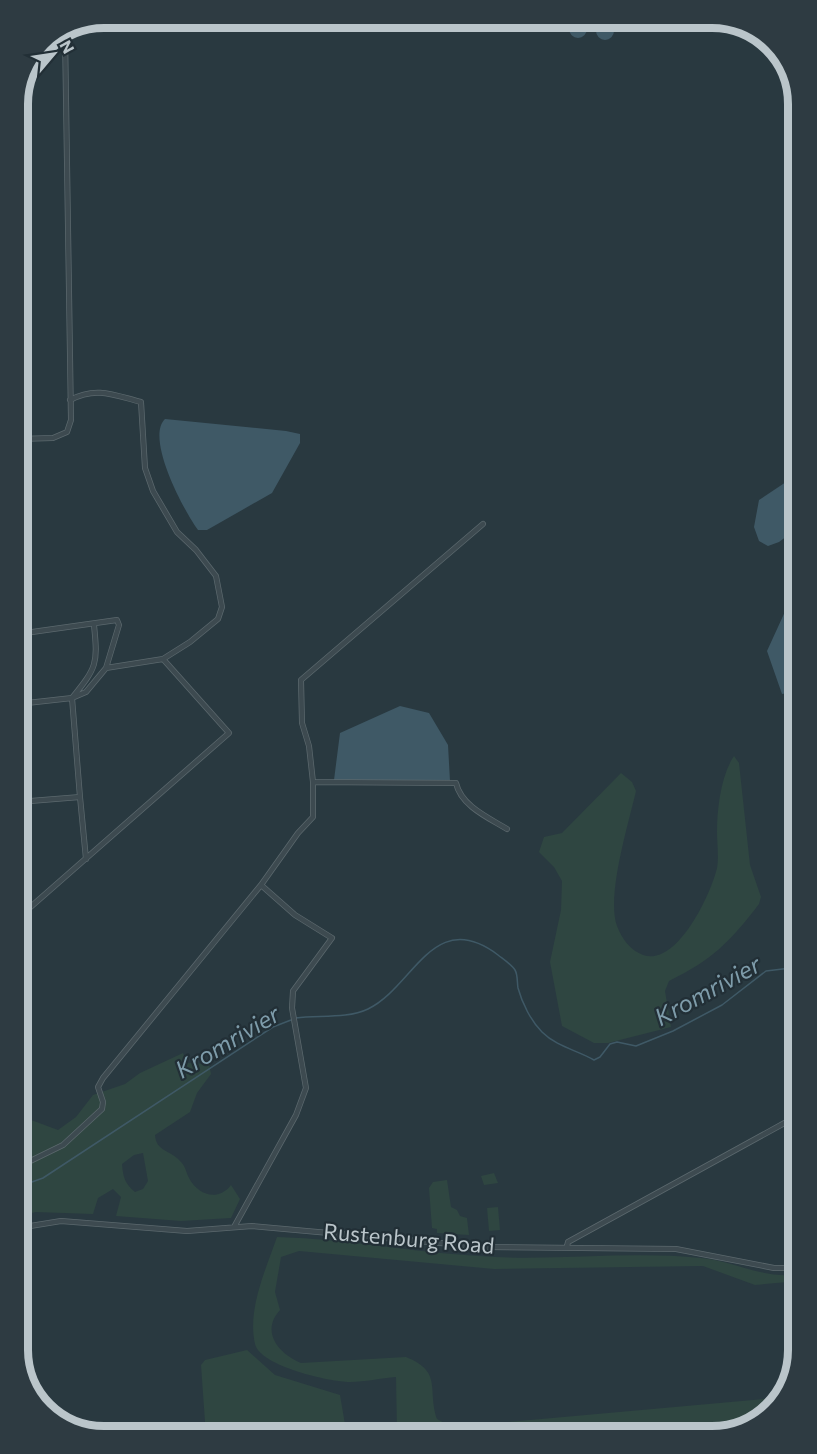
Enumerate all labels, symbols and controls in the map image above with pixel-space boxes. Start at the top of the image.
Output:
north arrow [24,24,84,84]
text: N [56,37,79,56]
water label: Kromrivier [649,948,766,1031]
water label: Kromrivier [169,998,286,1084]
street label: Rustenburg Road [322,1217,496,1259]

